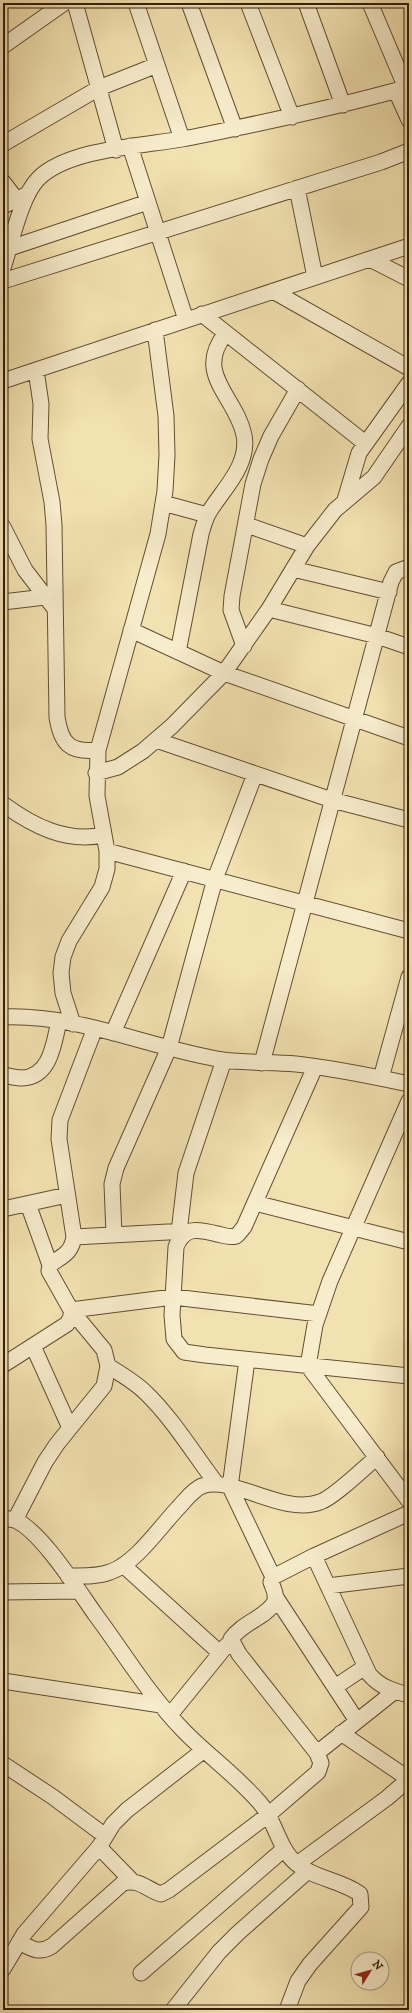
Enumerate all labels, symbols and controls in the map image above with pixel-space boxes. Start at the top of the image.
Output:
north arrow [350,1951,390,1991]
text: N [369,1958,385,1973]

